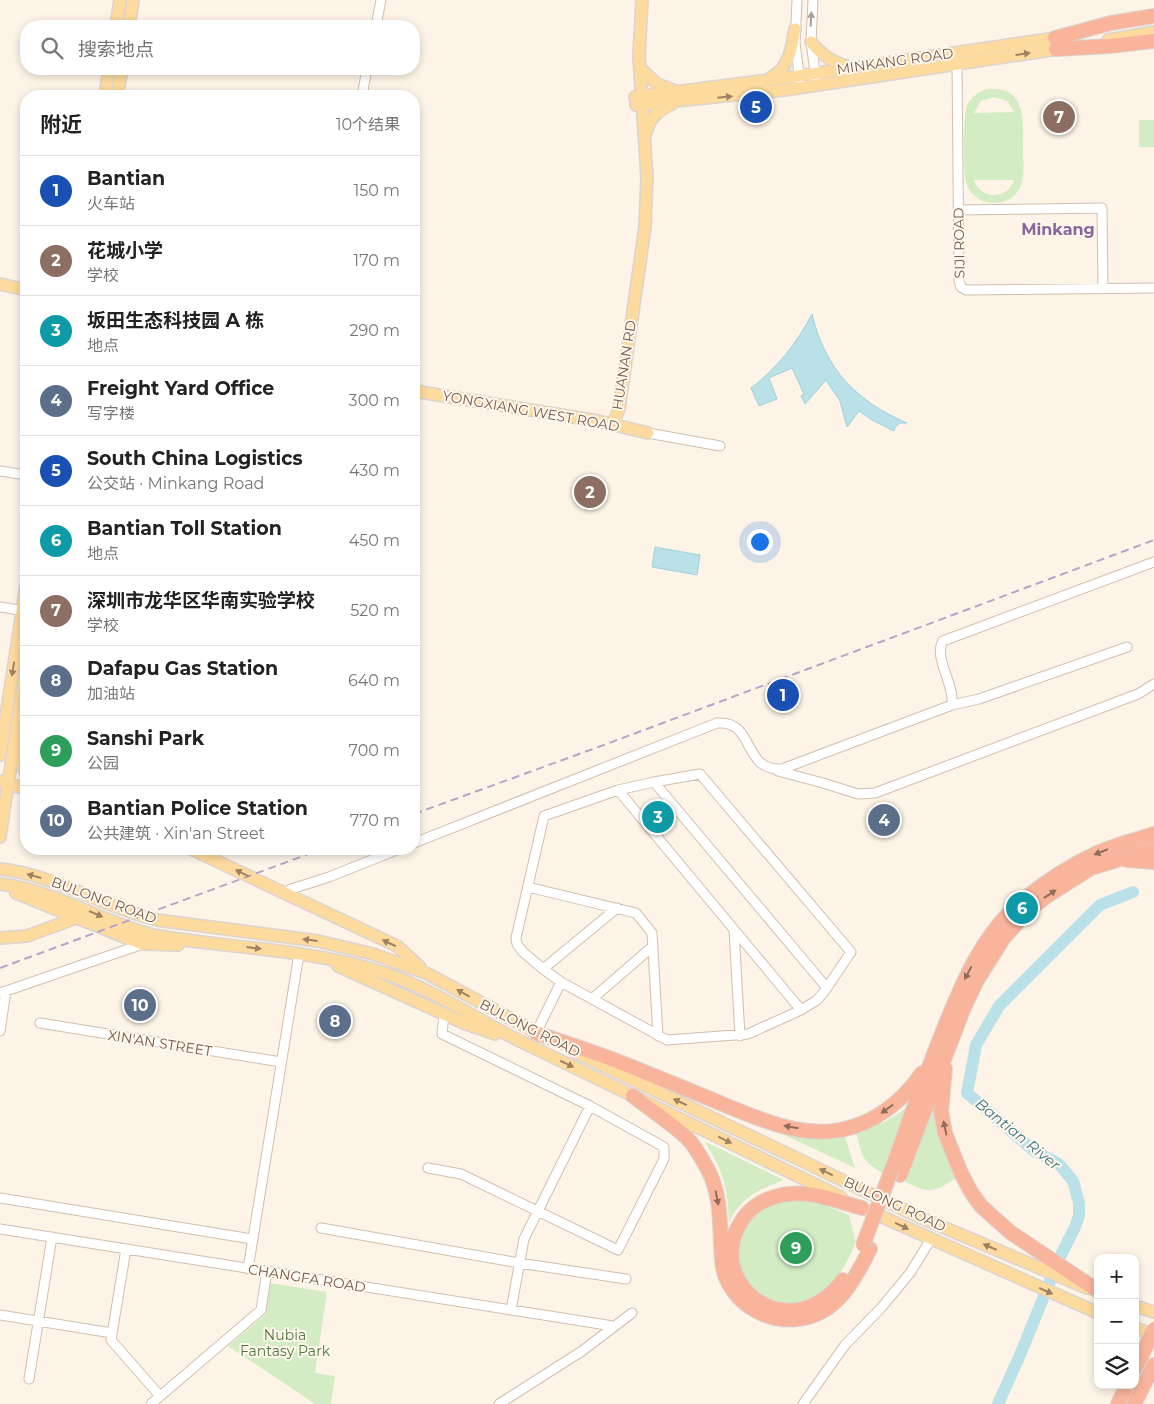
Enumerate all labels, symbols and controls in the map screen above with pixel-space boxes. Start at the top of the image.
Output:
one-way arrow [808,11,816,27]
search box [20,20,420,75]
icon: search [38,34,66,62]
text: 搜索地点 [78,38,154,61]
street label: MINKANG ROAD [835,44,955,78]
one-way arrow [1015,50,1031,58]
pin: 5 [740,88,772,126]
one-way arrow [717,93,733,101]
pin: 7 [1043,98,1075,136]
text: 附近 [40,112,82,137]
text: 10个结果 [336,115,400,134]
text: Bantian [87,167,165,190]
text: 1 [53,181,59,200]
text: 150 m [353,181,400,200]
text: 火车站 [87,194,135,213]
street label: SIJI ROAD [949,207,969,279]
district label: Minkang [1021,220,1095,239]
text: 花城小学 [87,239,163,262]
text: 2 [51,251,61,270]
text: 170 m [353,251,400,270]
text: 学校 [87,266,119,285]
text: 坂田生态科技园 A 栋 [87,309,264,332]
street label: HUANAN RD [608,319,640,411]
text: 3 [51,321,61,340]
text: 290 m [349,321,400,340]
text: 地点 [87,336,119,355]
text: Freight Yard Office [87,377,274,400]
street label: YONGXIANG WEST ROAD [441,387,621,435]
text: 4 [50,391,62,410]
text: 300 m [349,391,400,410]
text: 写字楼 [87,404,135,423]
text: South China Logistics [87,447,303,470]
text: 5 [51,461,61,480]
text: 430 m [349,461,400,480]
pin: 2 [574,473,606,511]
text: 公交站 · Minkang Road [87,474,264,493]
text: Bantian Toll Station [87,517,282,540]
your location [747,529,773,555]
text: 6 [51,531,61,550]
text: 450 m [349,531,400,550]
text: 地点 [87,544,119,563]
text: 深圳市龙华区华南实验学校 [87,589,315,612]
text: 7 [51,601,61,620]
text: 520 m [350,601,400,620]
text: 学校 [87,616,119,635]
text: Dafapu Gas Station [87,657,278,680]
one-way arrow [9,661,17,677]
text: 8 [51,671,61,690]
text: 640 m [348,671,400,690]
pin: 1 [767,676,799,714]
text: 加油站 [87,684,135,703]
text: Sanshi Park [87,727,204,750]
text: 9 [51,741,61,760]
text: 700 m [349,741,400,760]
text: 公园 [87,754,119,773]
text: Bantian Police Station [87,797,308,820]
pin: 3 [642,798,674,836]
pin: 4 [868,801,900,839]
text: 10 [47,811,65,830]
text: 770 m [350,811,400,830]
text: 公共建筑 · Xin'an Street [87,824,265,843]
one-way arrow [1093,848,1108,856]
one-way arrow [235,869,249,877]
one-way arrow [26,872,41,880]
street label: BULONG ROAD [49,873,159,927]
pin: 6 [1006,889,1038,927]
one-way arrow [1044,889,1057,898]
one-way arrow [89,911,103,919]
one-way arrow [302,936,318,944]
one-way arrow [382,938,396,946]
one-way arrow [247,944,263,952]
one-way arrow [964,966,972,980]
pin: 10 [124,986,156,1024]
one-way arrow [456,988,469,997]
street label: BULONG ROAD [477,995,583,1061]
pin: 8 [319,1002,351,1040]
street label: XIN'AN STREET [107,1026,213,1060]
one-way arrow [560,1060,574,1068]
water label: Bantian River [972,1094,1065,1175]
one-way arrow [673,1097,687,1105]
one-way arrow [880,1104,894,1114]
one-way arrow [940,1119,948,1135]
one-way arrow [783,1123,799,1131]
one-way arrow [717,1135,732,1144]
one-way arrow [819,1168,833,1176]
street label: BULONG ROAD [841,1172,949,1236]
one-way arrow [713,1191,721,1206]
one-way arrow [895,1222,909,1230]
pin: 9 [780,1229,812,1267]
one-way arrow [983,1242,997,1250]
map controls [1094,1254,1139,1389]
button: + [1094,1254,1139,1299]
street label: CHANGFA ROAD [247,1260,367,1296]
one-way arrow [1039,1287,1053,1295]
button: − [1094,1299,1139,1344]
park label: Nubia Fantasy Park [240,1326,331,1360]
button: layers [1094,1344,1139,1389]

